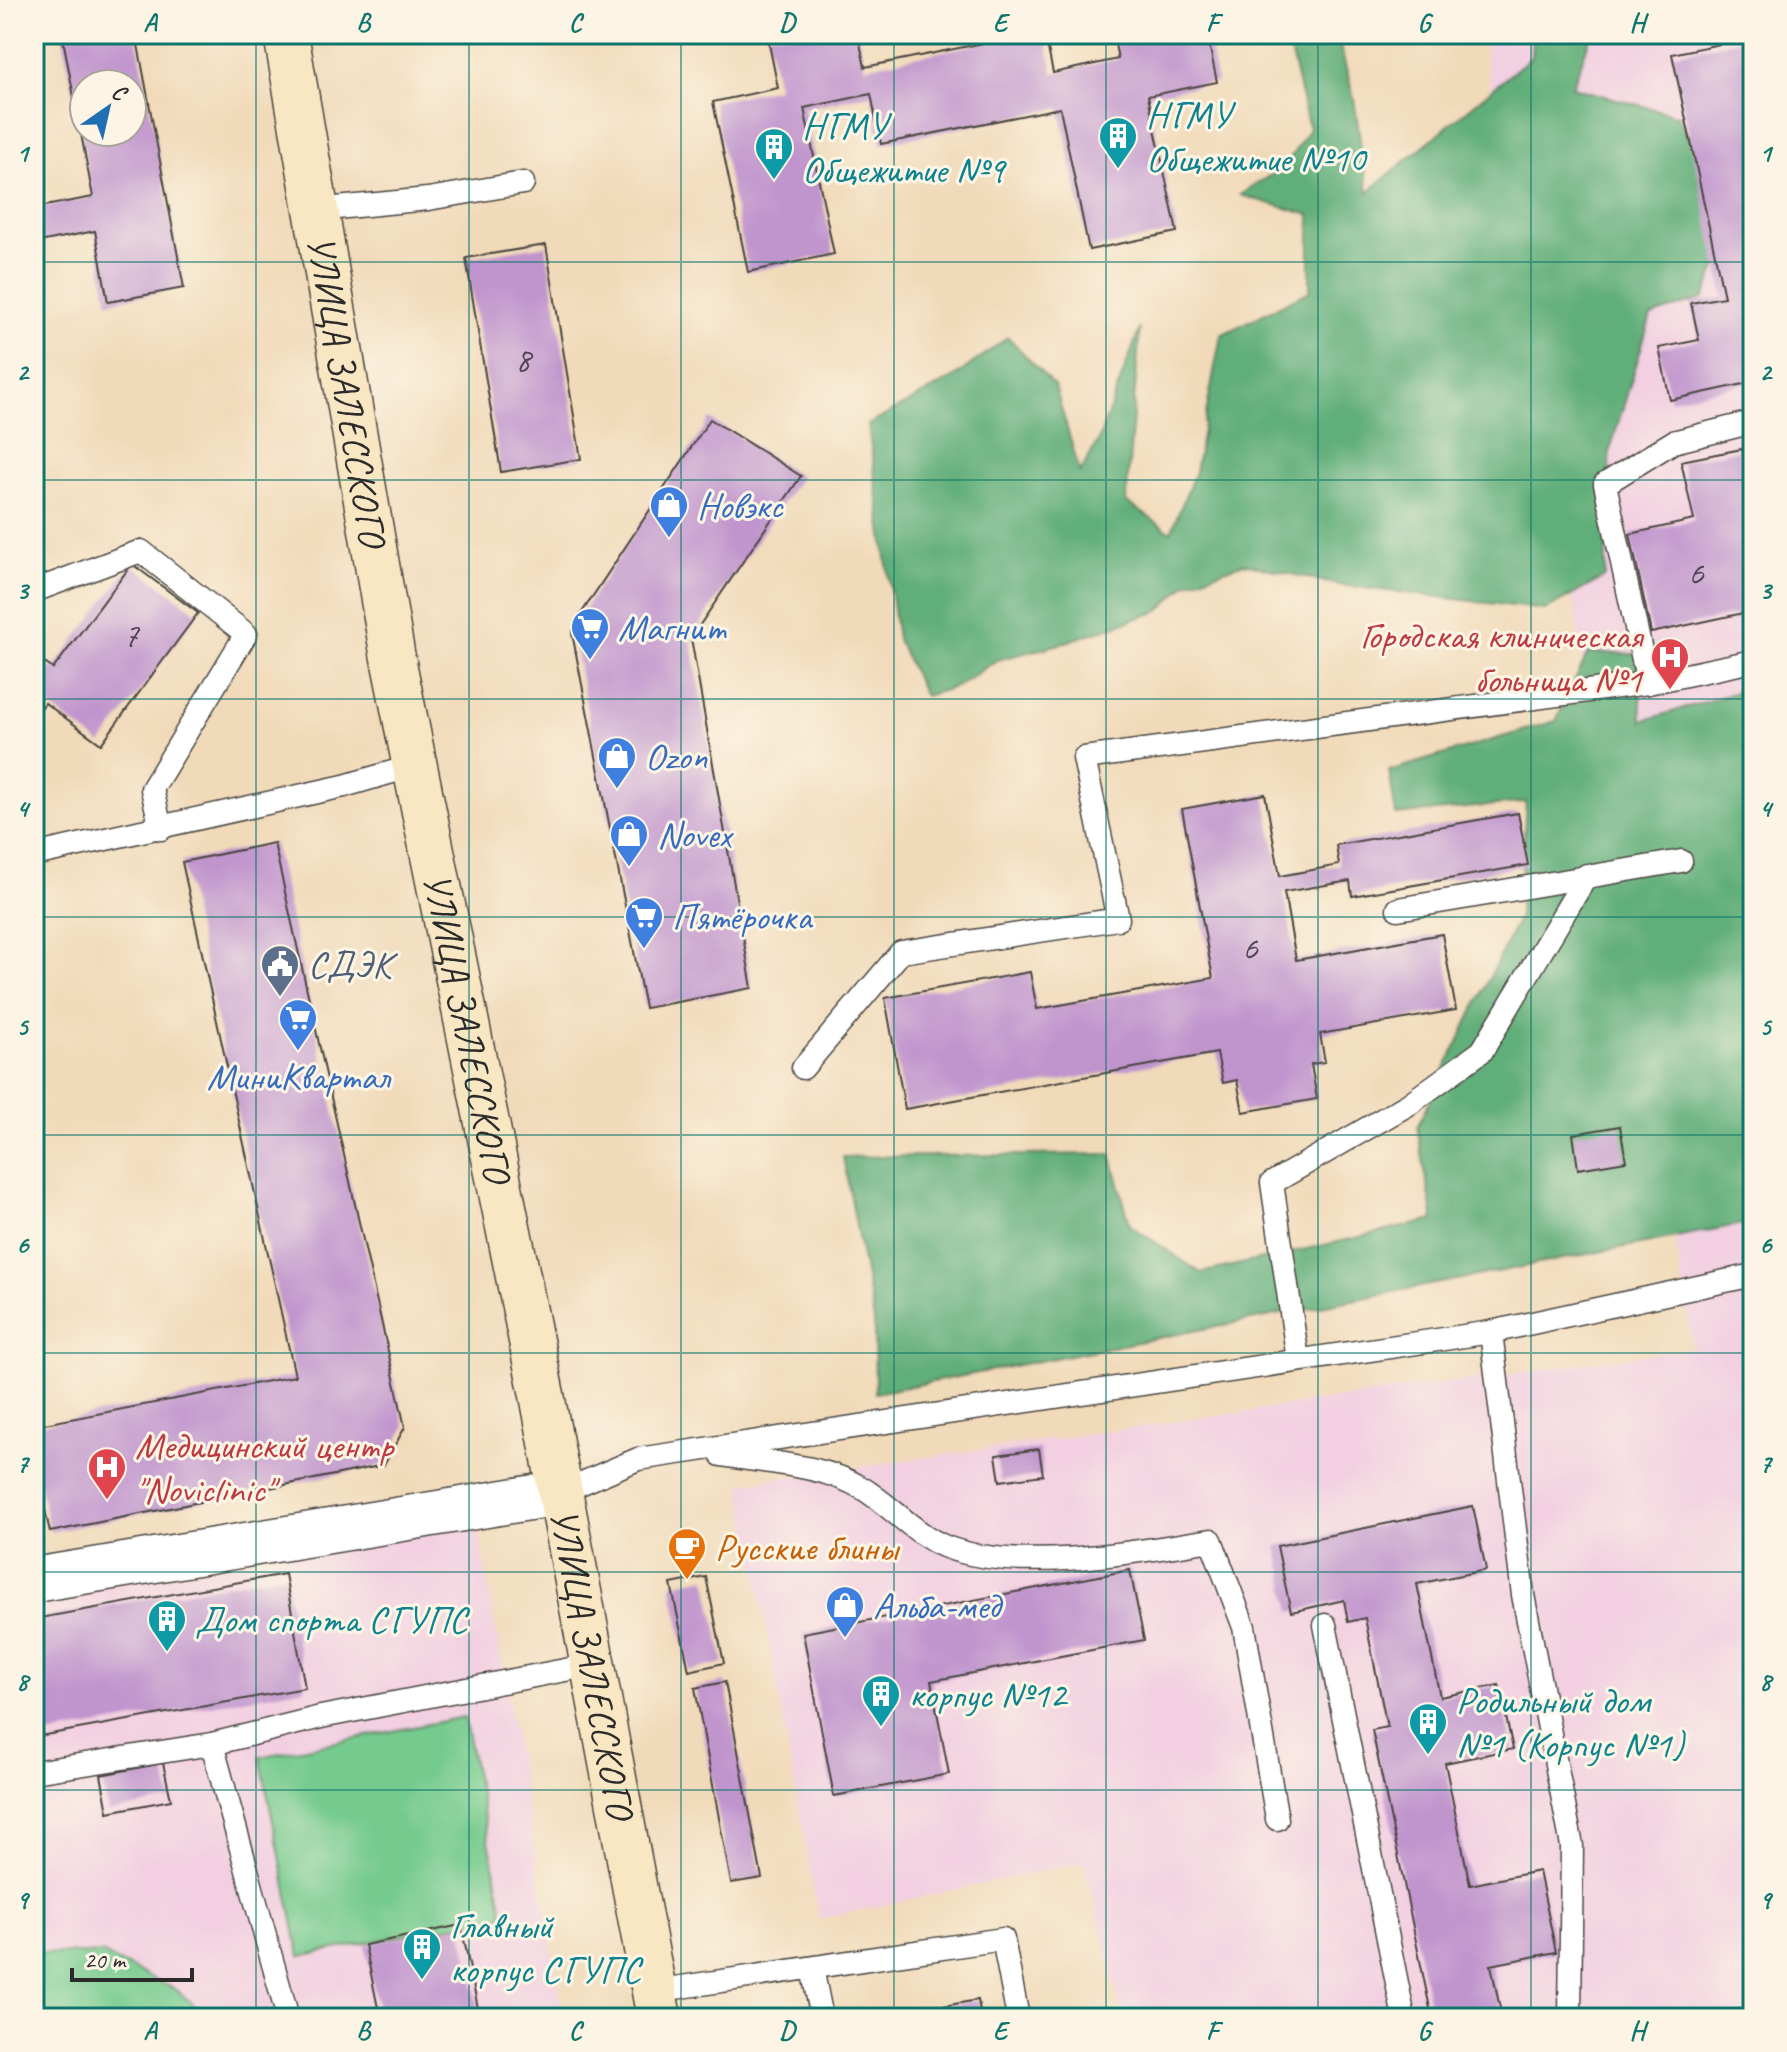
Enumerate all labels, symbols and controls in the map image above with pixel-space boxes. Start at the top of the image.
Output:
text: A [143,6,158,39]
text: B [356,6,372,39]
text: C [569,6,585,39]
text: D [779,6,797,39]
text: E [993,6,1011,39]
text: F [1206,6,1224,39]
text: G [1418,6,1434,39]
text: H [1630,6,1650,39]
north arrow [68,68,148,148]
text: С [106,78,134,109]
place label: НГМУ Общежитие №10 [1146,91,1368,182]
place label: НГМУ Общежитие №9 [802,102,1007,193]
building icon: НГМУ Общежитие №10 [1097,115,1139,170]
building icon: НГМУ Общежитие №9 [753,126,795,181]
text: 1 [16,137,31,170]
text: 1 [1759,137,1774,170]
street label: УЛИЦА ЗАЛЕССКОГО [297,232,398,554]
house number: 8 [515,338,534,381]
text: 2 [16,355,30,388]
text: 2 [1759,355,1773,388]
place label: Новэкс [697,482,784,529]
shop icon: Новэкс [648,484,690,539]
house number: 6 [1688,551,1705,594]
text: 3 [16,574,30,607]
text: 3 [1759,574,1773,607]
place label: Магнит [618,604,728,651]
supermarket icon: Магнит [569,606,611,661]
place label: Городская клиническая больница №1 [1360,612,1645,703]
house number: 7 [123,613,140,656]
hospital icon: Городская клиническая больница №1 [1649,636,1691,691]
place label: Ozon [645,733,708,780]
shop icon: Ozon [596,735,638,790]
text: 4 [16,792,31,825]
text: 4 [1759,792,1774,825]
place label: Novex [657,811,734,858]
shop icon: Novex [608,813,650,868]
street label: УЛИЦА ЗАЛЕССКОГО [414,869,523,1190]
place label: Пятёрочка [672,893,814,940]
supermarket icon: Пятёрочка [623,895,665,950]
house number: 6 [1242,926,1259,969]
place label: СДЭК [308,941,398,988]
public building icon: СДЭК [259,943,301,998]
supermarket icon: МиниКвартал [277,997,319,1052]
text: 5 [16,1010,30,1043]
text: 5 [1759,1010,1773,1043]
place label: МиниКвартал [207,1053,392,1100]
text: 6 [16,1228,30,1261]
text: 6 [1759,1228,1773,1261]
place label: Медицинский центр "Noviclinic" [135,1422,395,1513]
hospital icon: Медицинский центр "Noviclinic" [86,1446,128,1501]
text: 7 [16,1447,30,1480]
text: 7 [1759,1447,1773,1480]
street label: УЛИЦА ЗАЛЕССКОГО [540,1505,645,1826]
place label: Русские блины [715,1524,901,1571]
cafe icon: Русские блины [666,1526,708,1581]
place label: Альба-мед [873,1582,1004,1629]
shop icon: Альба-мед [824,1584,866,1639]
place label: Дом спорта СГУПС [195,1596,471,1643]
building icon: Дом спорта СГУПС [146,1598,188,1653]
text: 8 [16,1665,31,1698]
text: 8 [1759,1665,1774,1698]
place label: корпус №12 [909,1671,1069,1718]
building icon: корпус №12 [860,1673,902,1728]
place label: Родильный дом №1 (Корпус №1) [1456,1677,1686,1768]
building icon: Родильный дом №1 (Корпус №1) [1407,1701,1449,1756]
text: 9 [16,1883,30,1916]
text: 9 [1759,1883,1773,1916]
place label: Главный корпус СГУПС [450,1902,644,1993]
building icon: Главный корпус СГУПС [401,1926,443,1981]
scale bar [72,1932,192,1982]
text: 20 m [84,1945,127,1975]
text: A [143,2014,158,2047]
text: B [356,2014,372,2047]
text: C [569,2014,585,2047]
text: D [779,2014,797,2047]
text: E [993,2014,1011,2047]
text: F [1206,2014,1224,2047]
text: G [1418,2014,1434,2047]
text: H [1630,2014,1650,2047]

